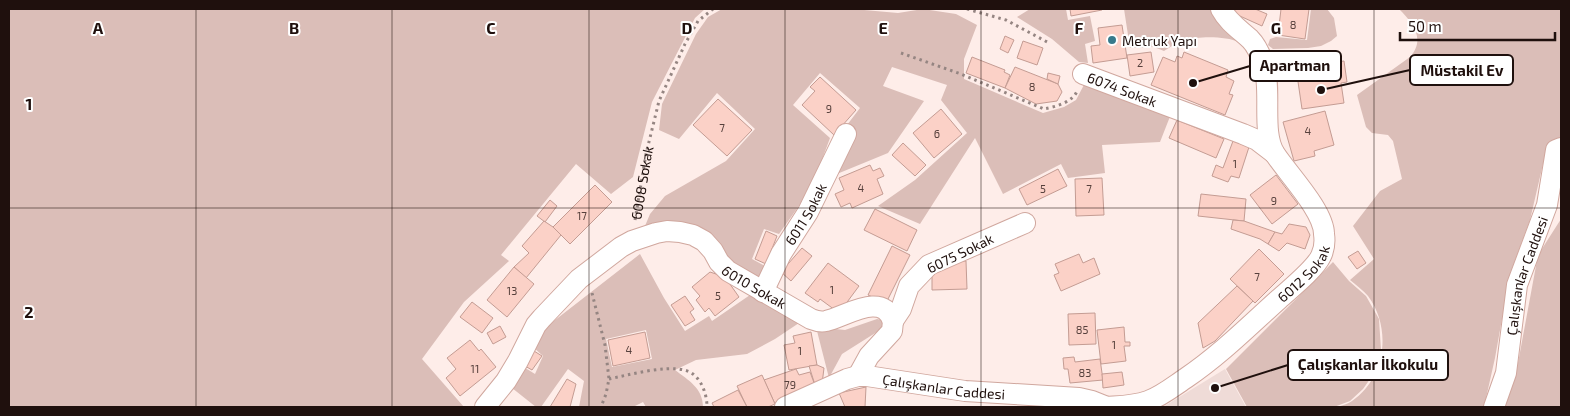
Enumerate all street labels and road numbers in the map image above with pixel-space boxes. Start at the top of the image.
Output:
street label: 6074 Sokak [1085,68,1160,110]
street label: 6008 Sokak [627,144,656,221]
street label: 6011 Sokak [781,180,829,248]
street label: Çalışkanlar Caddesi [1502,214,1551,336]
street label: 6075 Sokak [924,230,996,276]
street label: 6012 Sokak [1274,244,1332,305]
street label: 6010 Sokak [718,261,790,312]
street label: Çalışkanlar Caddesi [881,370,1006,402]

